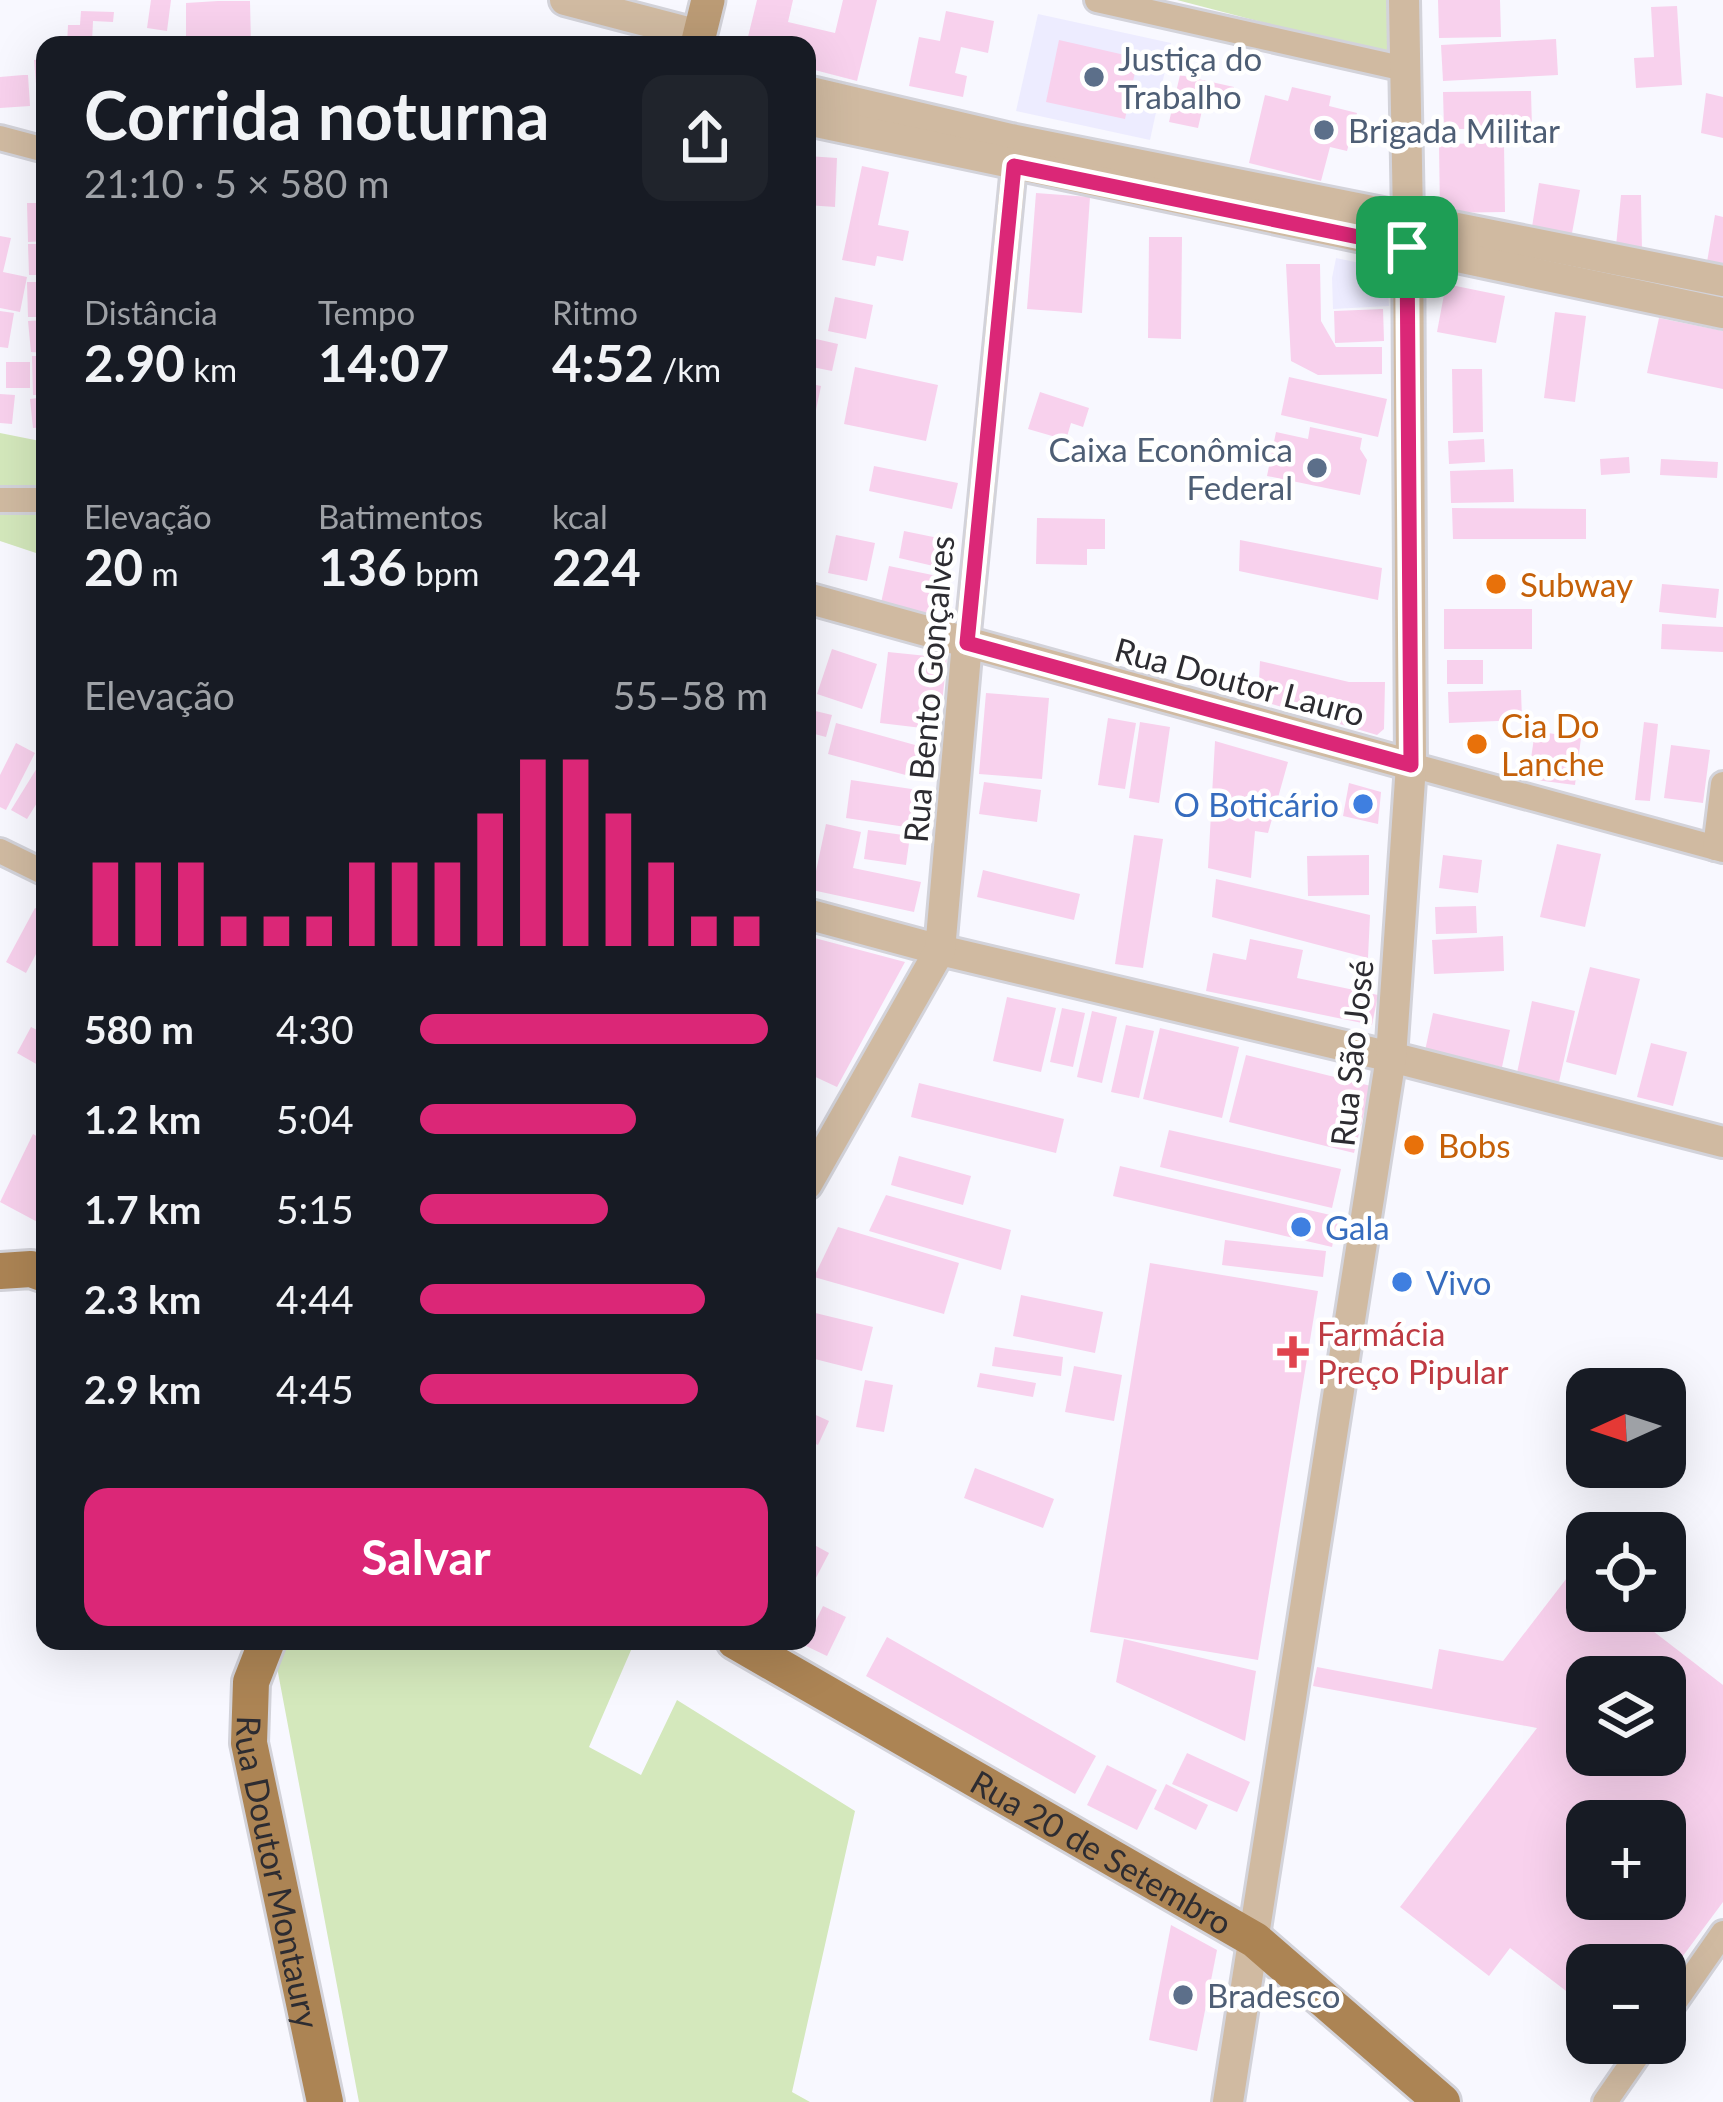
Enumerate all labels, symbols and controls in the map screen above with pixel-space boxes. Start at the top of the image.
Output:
place label: Justiça do Trabalho [1118,38,1262,116]
marker: Justiça do Trabalho [1081,64,1107,90]
text: Corrida noturna [84,75,549,154]
button: share [642,75,768,201]
place label: Brigada Militar [1348,110,1560,150]
marker: Brigada Militar [1311,117,1337,143]
text: 21:10 · 5 × 580 m [84,160,389,206]
pin [1356,196,1458,298]
icon: arrive [1374,214,1440,280]
text: Distância [84,292,218,332]
text: Tempo [318,292,415,332]
text: Ritmo [552,292,638,332]
text: 2.90 [84,332,185,393]
text: 14:07 [318,332,449,393]
text: 4:52 [552,332,654,393]
text: km [185,349,237,389]
text: /km [654,349,721,389]
place label: Caixa Econômica Federal [1049,429,1293,507]
marker: Caixa Econômica Federal [1304,455,1330,481]
text: Elevação [84,496,212,536]
text: Batimentos [318,496,483,536]
text: kcal [552,496,608,536]
street label: Rua Bento Gonçalves [895,534,961,844]
text: 20 [84,536,143,597]
text: 136 [318,536,407,597]
text: 224 [552,536,641,597]
text: m [143,553,179,593]
text: bpm [407,553,479,593]
place label: Subway [1520,564,1633,604]
marker: Subway [1483,571,1509,597]
street label: Rua Doutor Lauro [1111,628,1369,734]
text: Elevação [84,672,235,718]
text: 55–58 m [613,672,768,718]
place label: Cia Do Lanche [1501,705,1604,783]
marker: Cia Do Lanche [1464,731,1490,757]
place label: O Boticário [1174,784,1339,824]
marker: O Boticário [1350,791,1376,817]
street label: Rua São José [1321,958,1381,1148]
text: 580 m [84,1006,194,1052]
text: 4:30 [276,1006,354,1052]
text: 1.2 km [84,1096,202,1142]
text: 5:04 [276,1096,354,1142]
place label: Bobs [1438,1125,1511,1165]
marker: Bobs [1401,1132,1427,1158]
text: 1.7 km [84,1186,202,1232]
text: 5:15 [276,1186,354,1232]
place label: Gala [1325,1207,1390,1247]
marker: Gala [1288,1214,1314,1240]
place label: Vivo [1426,1262,1492,1302]
marker: Vivo [1389,1269,1415,1295]
text: 2.3 km [84,1276,202,1322]
text: 4:44 [276,1276,354,1322]
place label: Farmácia Preço Pipular [1317,1313,1509,1391]
marker: Farmácia Preço Pipular [1280,1339,1306,1365]
text: 2.9 km [84,1366,202,1412]
text: 4:45 [276,1366,354,1412]
north arrow [1566,1368,1686,1488]
map controls [1566,1368,1686,2064]
button: Salvar [84,1488,768,1626]
button: locate [1566,1512,1686,1632]
button: layers [1566,1656,1686,1776]
street label: Rua Doutor Montaury [228,1715,329,2032]
street label: Rua 20 de Setembro [964,1761,1239,1943]
button: + [1566,1800,1686,1920]
button: − [1566,1944,1686,2064]
place label: Bradesco [1207,1975,1341,2015]
marker: Bradesco [1170,1982,1196,2008]

